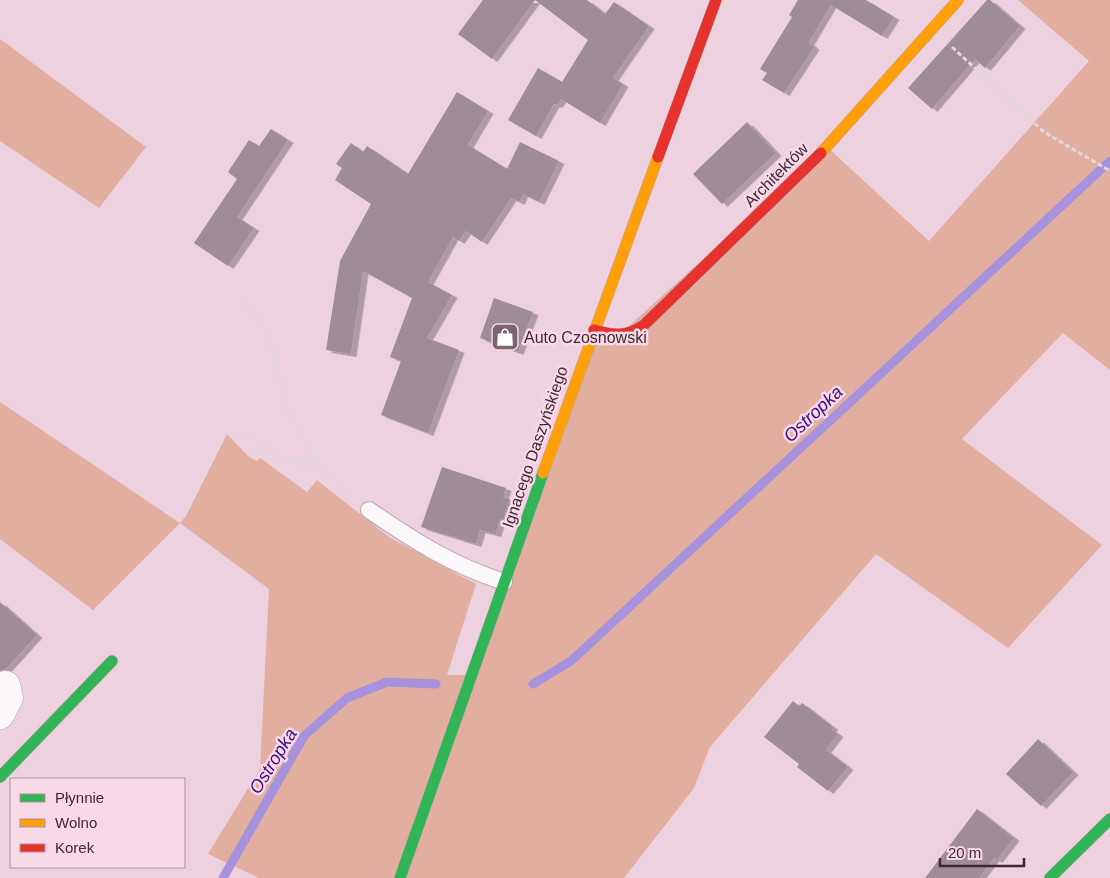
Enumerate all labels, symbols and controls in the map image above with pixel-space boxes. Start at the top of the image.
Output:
street label: Architektów [741,139,812,210]
shop icon: Auto Czosnowski [490,322,520,352]
place label: Auto Czosnowski [524,329,647,346]
street label: Ignacego Daszyńskiego [499,364,571,530]
water label: Ostropka [779,382,847,446]
water label: Ostropka [245,725,301,797]
legend [10,778,185,868]
text: Płynnie [55,789,104,806]
text: Wolno [55,814,97,831]
scale bar [940,836,1024,868]
text: Korek [55,839,95,856]
text: 20 m [948,844,981,861]

